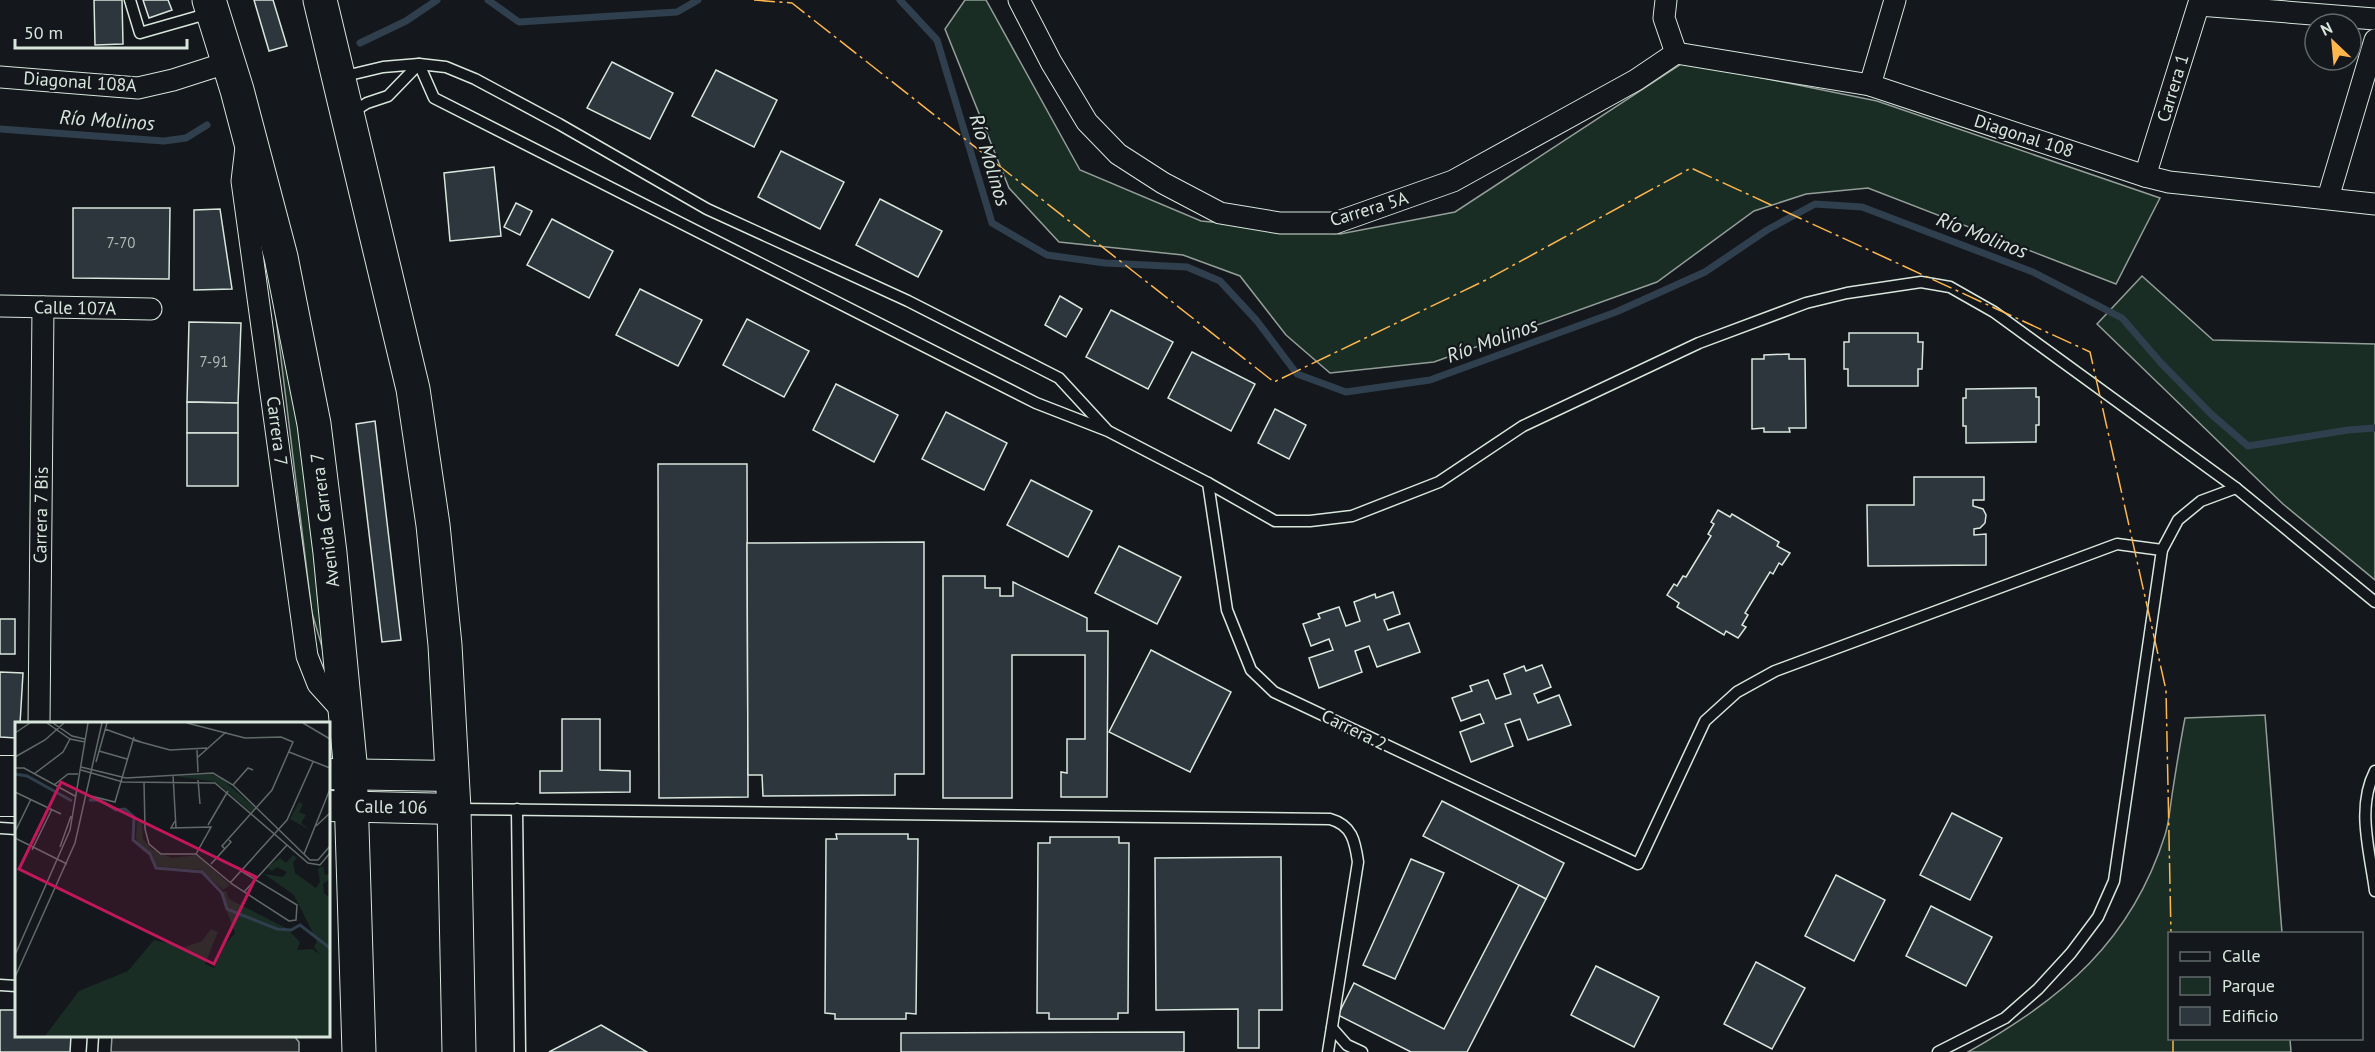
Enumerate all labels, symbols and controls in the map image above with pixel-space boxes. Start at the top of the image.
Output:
scale bar [15,12,188,50]
north arrow [2303,12,2363,72]
text: N [2317,17,2336,40]
text: 50 m [24,21,63,44]
street label: Carrera 1 [2151,51,2194,125]
street label: Diagonal 108A [23,66,138,97]
water label: Río Molinos [58,104,156,136]
street label: Diagonal 108 [1972,109,2077,162]
water label: Río Molinos [964,111,1016,210]
street label: Carrera 5A [1327,186,1411,231]
water label: Río Molinos [1933,206,2031,264]
house number: 7-70 [107,233,135,252]
street label: Calle 107A [34,295,117,320]
water label: Río Molinos [1443,311,1541,369]
house number: 7-91 [200,352,228,371]
street label: Carrera 7 [262,395,293,467]
street label: Avenida Carrera 7 [305,451,344,589]
street label: Carrera 7 Bis [28,466,53,564]
street label: Carrera 2 [1318,704,1391,755]
inset map [15,722,330,1037]
street label: Calle 106 [354,794,428,819]
legend [2168,932,2363,1040]
text: Calle [2222,944,2261,967]
text: Parque [2222,974,2275,997]
text: Edificio [2222,1004,2278,1027]

